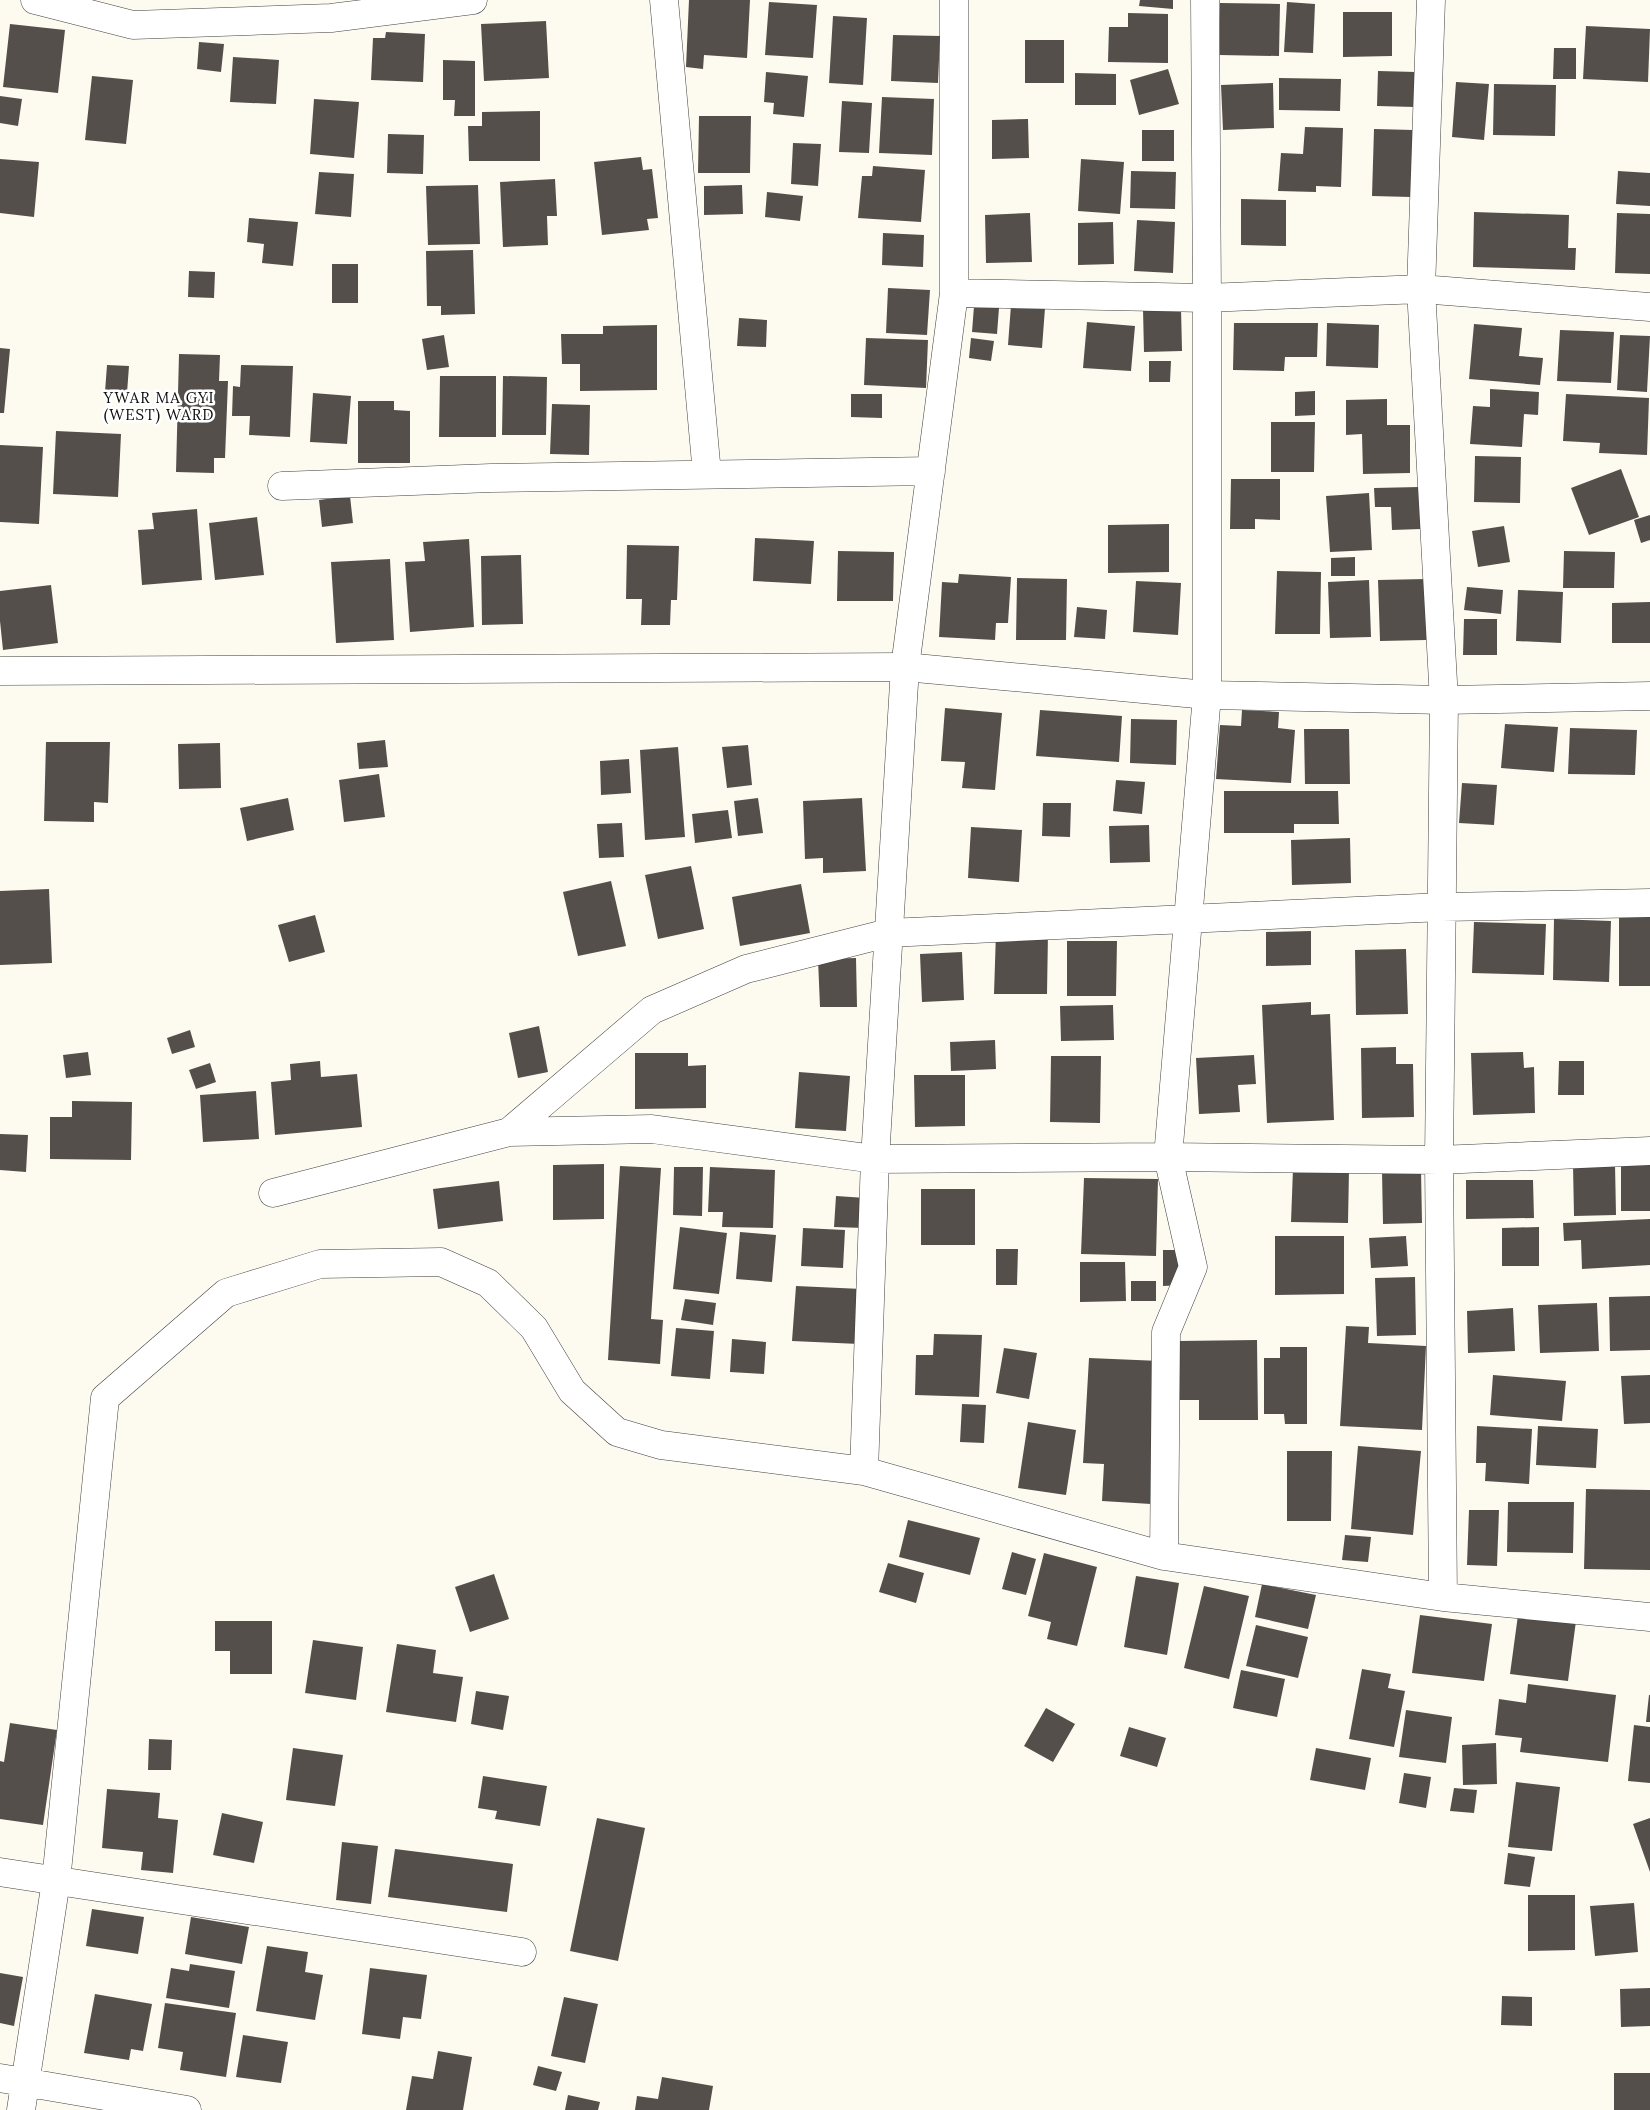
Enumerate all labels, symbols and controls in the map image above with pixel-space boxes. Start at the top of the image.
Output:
district label: YWAR MA GYI (WEST) WARD [102,388,215,425]

